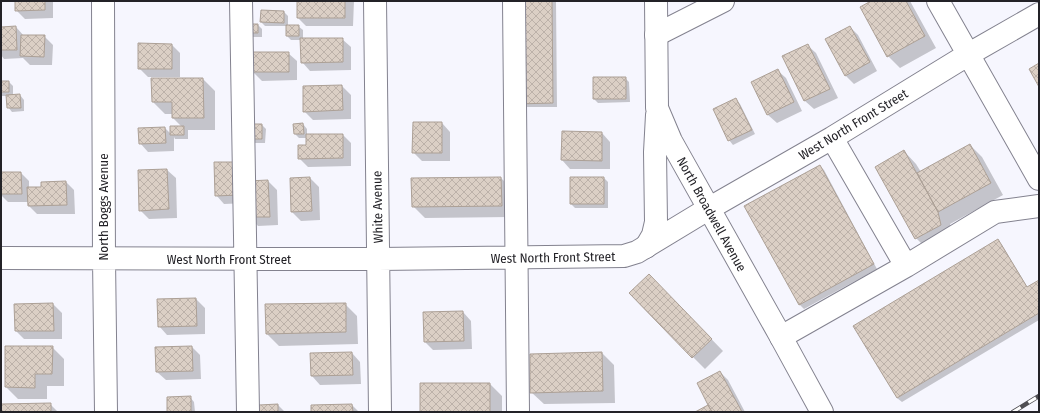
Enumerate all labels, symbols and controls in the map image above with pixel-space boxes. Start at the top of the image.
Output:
street label: West North Front Street [796,86,911,163]
street label: North Boggs Avenue [96,153,111,261]
street label: North Broadwell Avenue [674,154,749,274]
street label: White Avenue [369,171,386,243]
street label: West North Front Street [491,249,616,266]
street label: West North Front Street [167,252,292,267]

